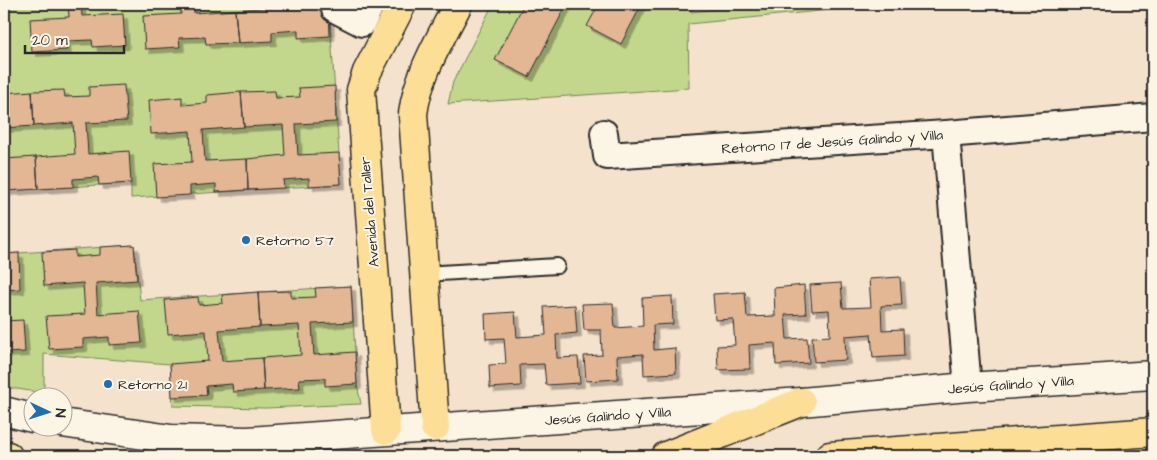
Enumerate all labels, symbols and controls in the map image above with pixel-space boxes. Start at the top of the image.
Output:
scale bar [25,22,124,54]
text: 20 m [32,30,68,51]
street label: Retorno 17 de Jesús Galindo y Villa [721,125,944,160]
street label: Avenida del Taller [355,156,385,268]
place label: Retorno 57 [256,231,334,251]
marker: Retorno 57 [240,234,252,246]
street label: Jesús Galindo y Villa [947,371,1074,400]
place label: Retorno 21 [118,375,187,395]
marker: Retorno 21 [102,378,114,390]
north arrow [22,388,72,438]
street label: Jesús Galindo y Villa [544,402,672,431]
text: N [50,408,70,418]

